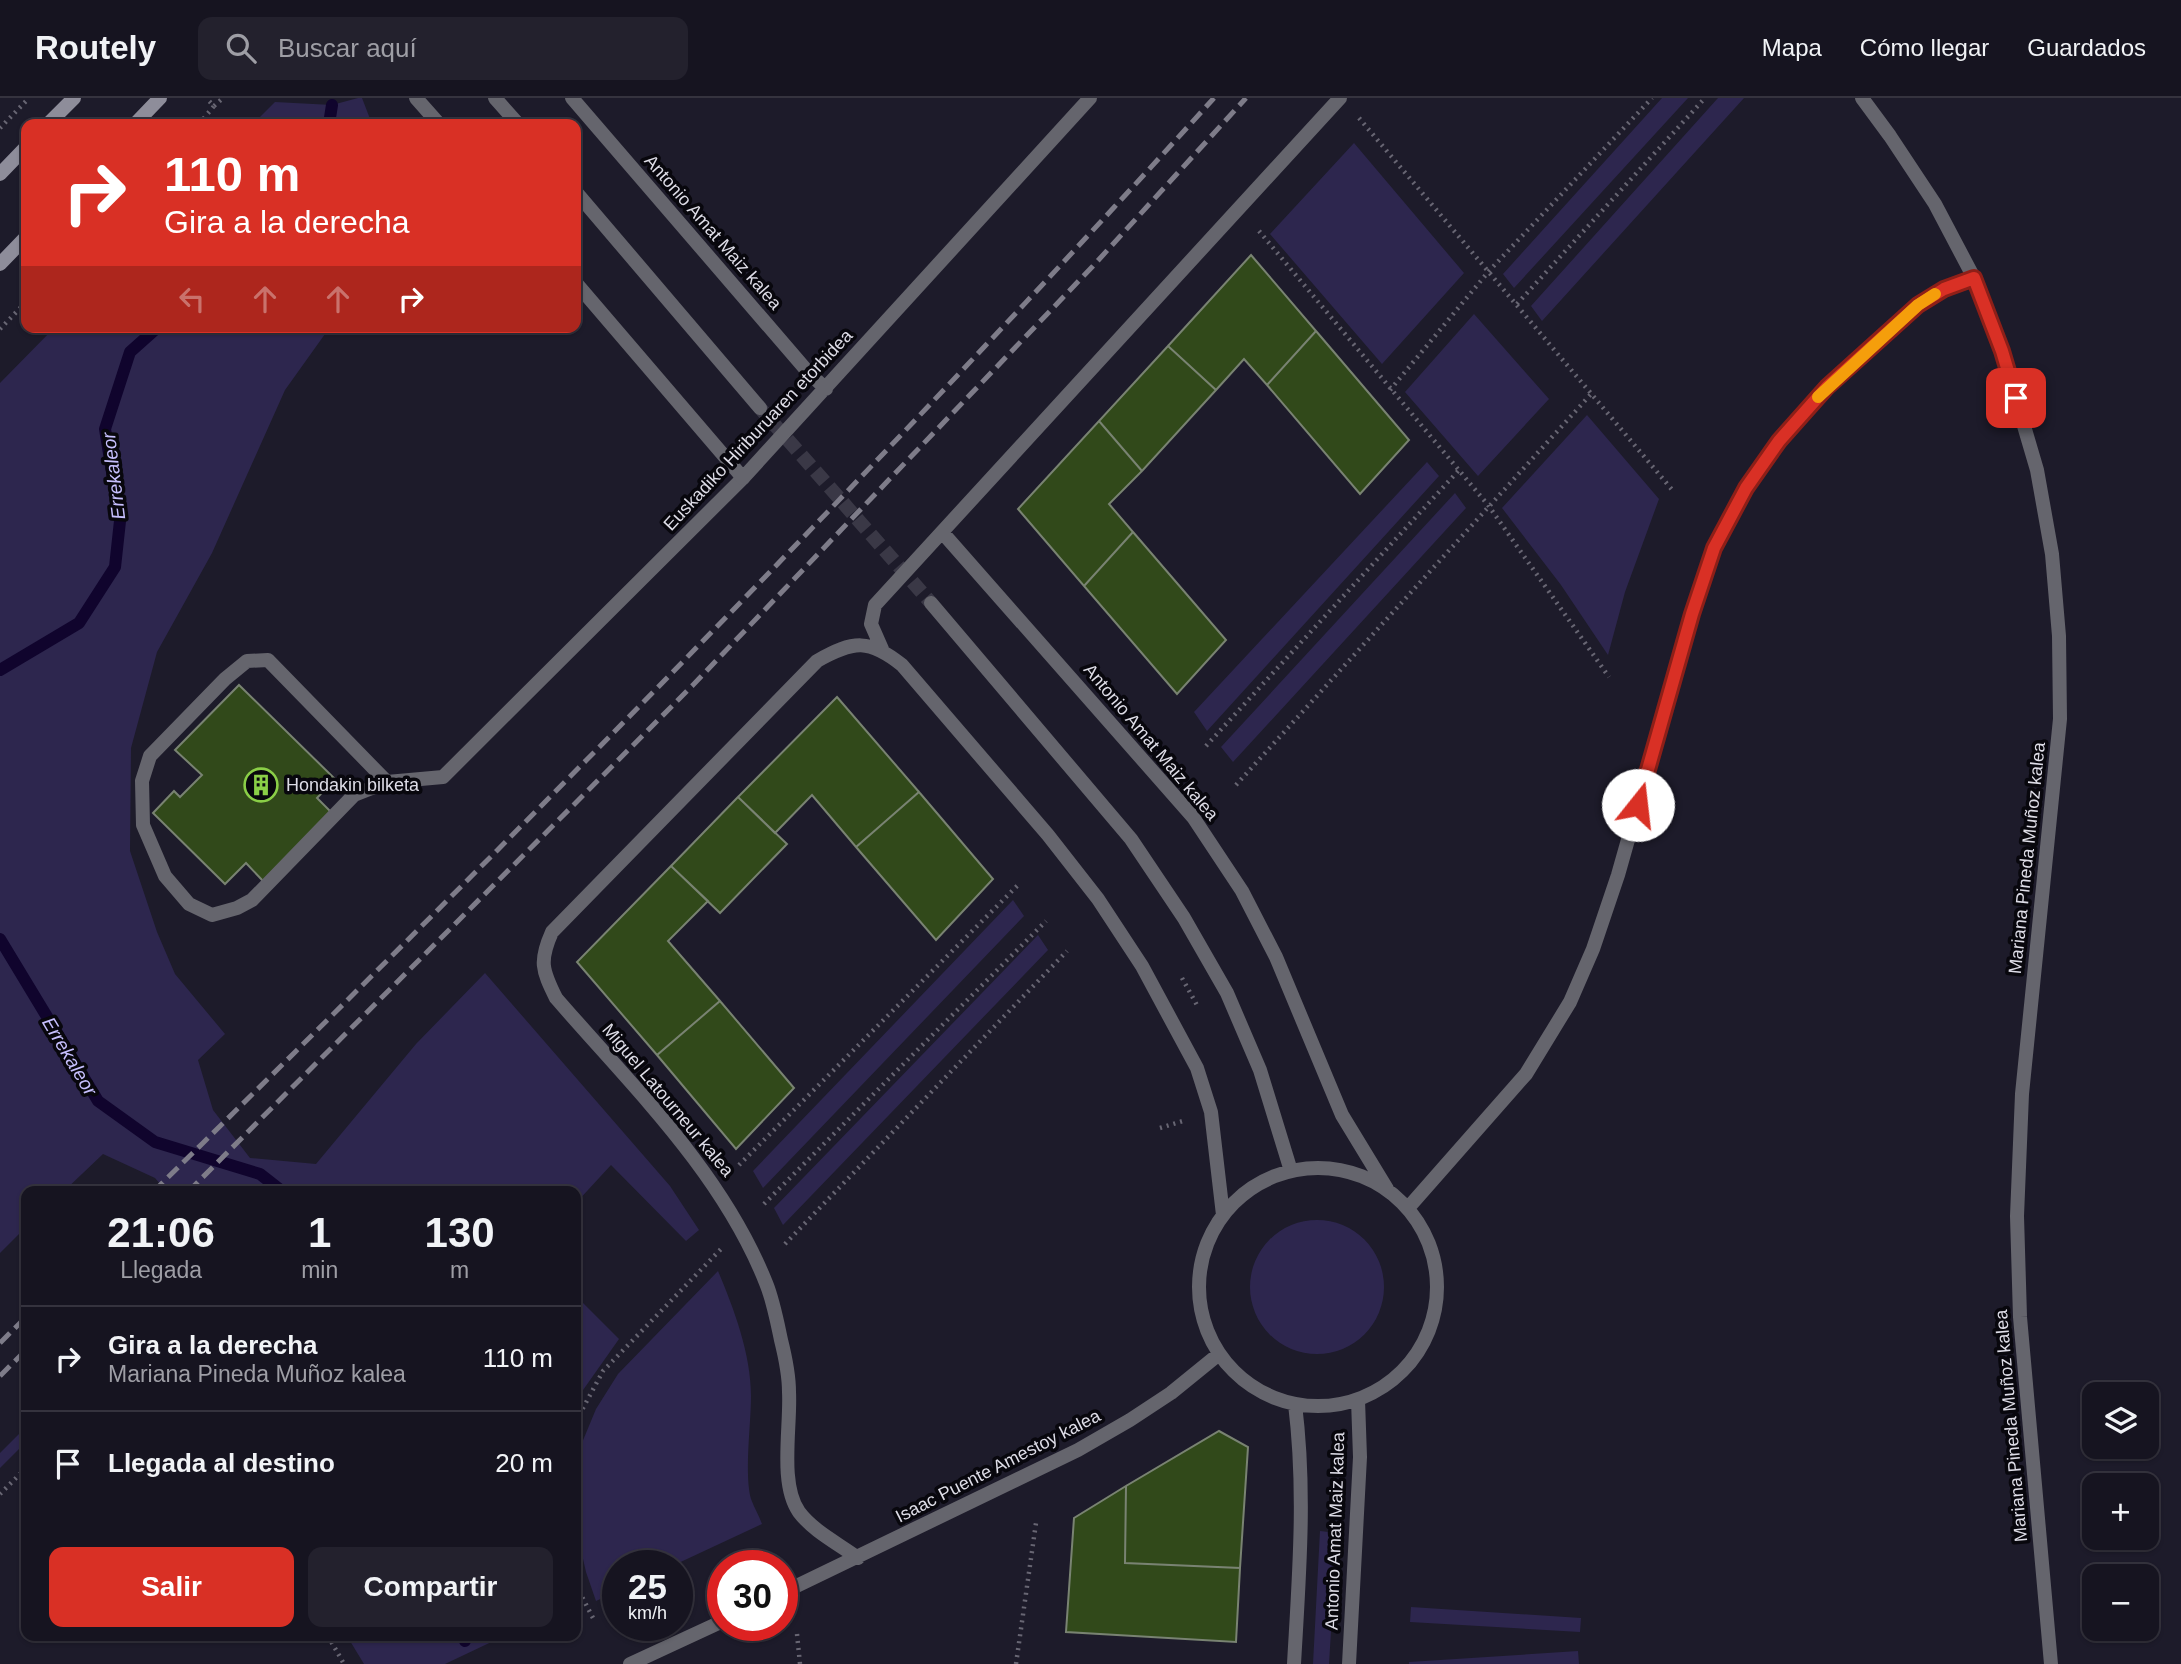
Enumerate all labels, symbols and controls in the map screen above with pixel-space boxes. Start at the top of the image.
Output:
search box [198,17,688,80]
text: Routely [35,29,156,66]
icon: search [222,29,260,67]
text: Buscar aquí [278,33,417,63]
text: Mapa [1762,34,1822,61]
text: Cómo llegar [1860,34,1989,61]
text: Guardados [2027,34,2146,61]
icon: right [49,147,140,238]
text: 110 m [164,147,300,201]
street label: Antonio Amat Maiz kalea [640,151,786,314]
text: Gira a la derecha [164,204,409,240]
icon: left [173,280,211,318]
icon: ahead [246,280,284,318]
icon: ahead [319,280,357,318]
icon: right [392,280,430,318]
street label: Euskadiko Hiriburuaren etorbidea [660,325,857,535]
pin [1986,368,2046,428]
icon: arrive [1997,379,2035,417]
water label: Errekaleor [98,431,129,521]
street label: Antonio Amat Maiz kalea [1080,660,1223,825]
street label: Mariana Pineda Muñoz kalea [2005,740,2049,975]
building icon: Hondakin bilketa [242,766,280,804]
position arrow [1601,768,1675,842]
place label: Hondakin bilketa [286,775,420,795]
water label: Errekaleor [38,1013,101,1100]
street label: Miguel Latourneur kalea [598,1020,738,1181]
text: 21:06 [107,1209,215,1256]
text: 1 [308,1209,331,1256]
text: 130 [425,1209,495,1256]
text: Llegada [120,1257,202,1283]
text: min [301,1257,338,1283]
text: m [450,1257,469,1283]
street label: Mariana Pineda Muñoz kalea [1991,1308,2031,1543]
text: Gira a la derecha [108,1330,318,1360]
icon: right [49,1340,87,1378]
text: 110 m [483,1343,553,1373]
text: Mariana Pineda Muñoz kalea [108,1361,406,1387]
map controls [2082,1382,2159,1641]
button: layers [2082,1382,2159,1459]
street label: Isaac Puente Amestoy kalea [892,1405,1105,1526]
street label: Antonio Amat Maiz kalea [1322,1431,1348,1630]
icon: arrive [49,1445,87,1483]
text: Llegada al destino [108,1448,335,1478]
text: 20 m [495,1448,553,1478]
button: + [2082,1473,2159,1550]
button: Salir [49,1547,294,1627]
button: Compartir [308,1547,553,1627]
speed limit sign: 30 [707,1550,798,1641]
button: − [2082,1564,2159,1641]
text: 25 [628,1567,667,1606]
text: km/h [628,1603,667,1623]

